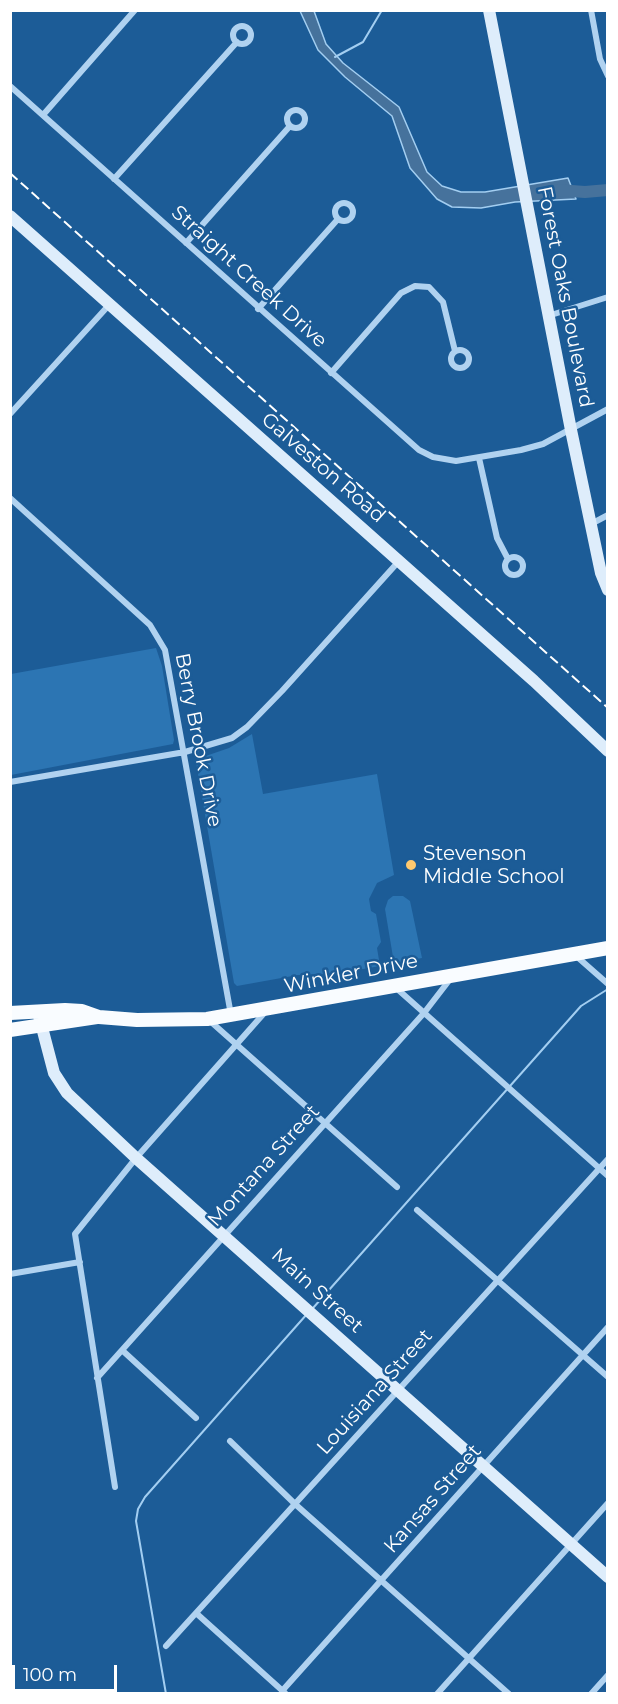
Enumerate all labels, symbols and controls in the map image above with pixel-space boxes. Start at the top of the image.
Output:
street label: Forest Oaks Boulevard [532,184,598,410]
street label: Straight Creek Drive [166,201,332,353]
street label: Galveston Road [256,408,390,528]
street label: Berry Brook Drive [169,651,227,829]
place label: Stevenson Middle School [423,842,565,889]
marker: Stevenson Middle School [404,858,418,872]
street label: Winkler Drive [282,949,420,999]
street label: Montana Street [203,1100,325,1232]
street label: Main Street [266,1243,368,1339]
street label: Louisiana Street [312,1324,438,1460]
street label: Kansas Street [379,1440,487,1558]
scale bar [15,1653,120,1691]
text: 100 m [23,1664,77,1686]

